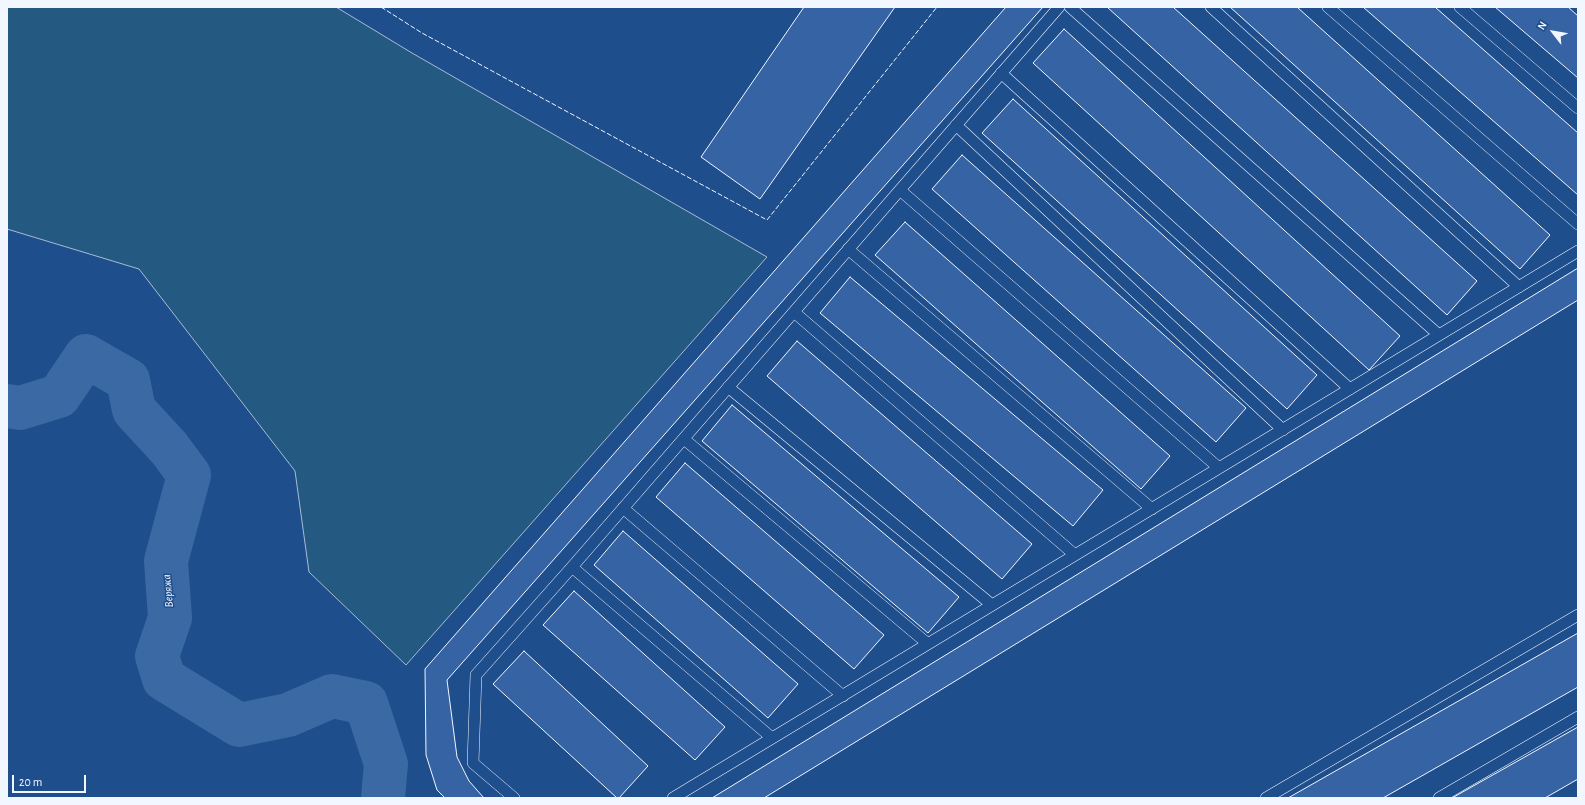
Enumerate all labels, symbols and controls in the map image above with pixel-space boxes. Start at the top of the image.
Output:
north arrow [1533,12,1573,52]
text: N [1536,19,1549,32]
water label: Веряжа [159,574,177,608]
scale bar [14,767,88,793]
text: 20 m [19,776,42,788]

